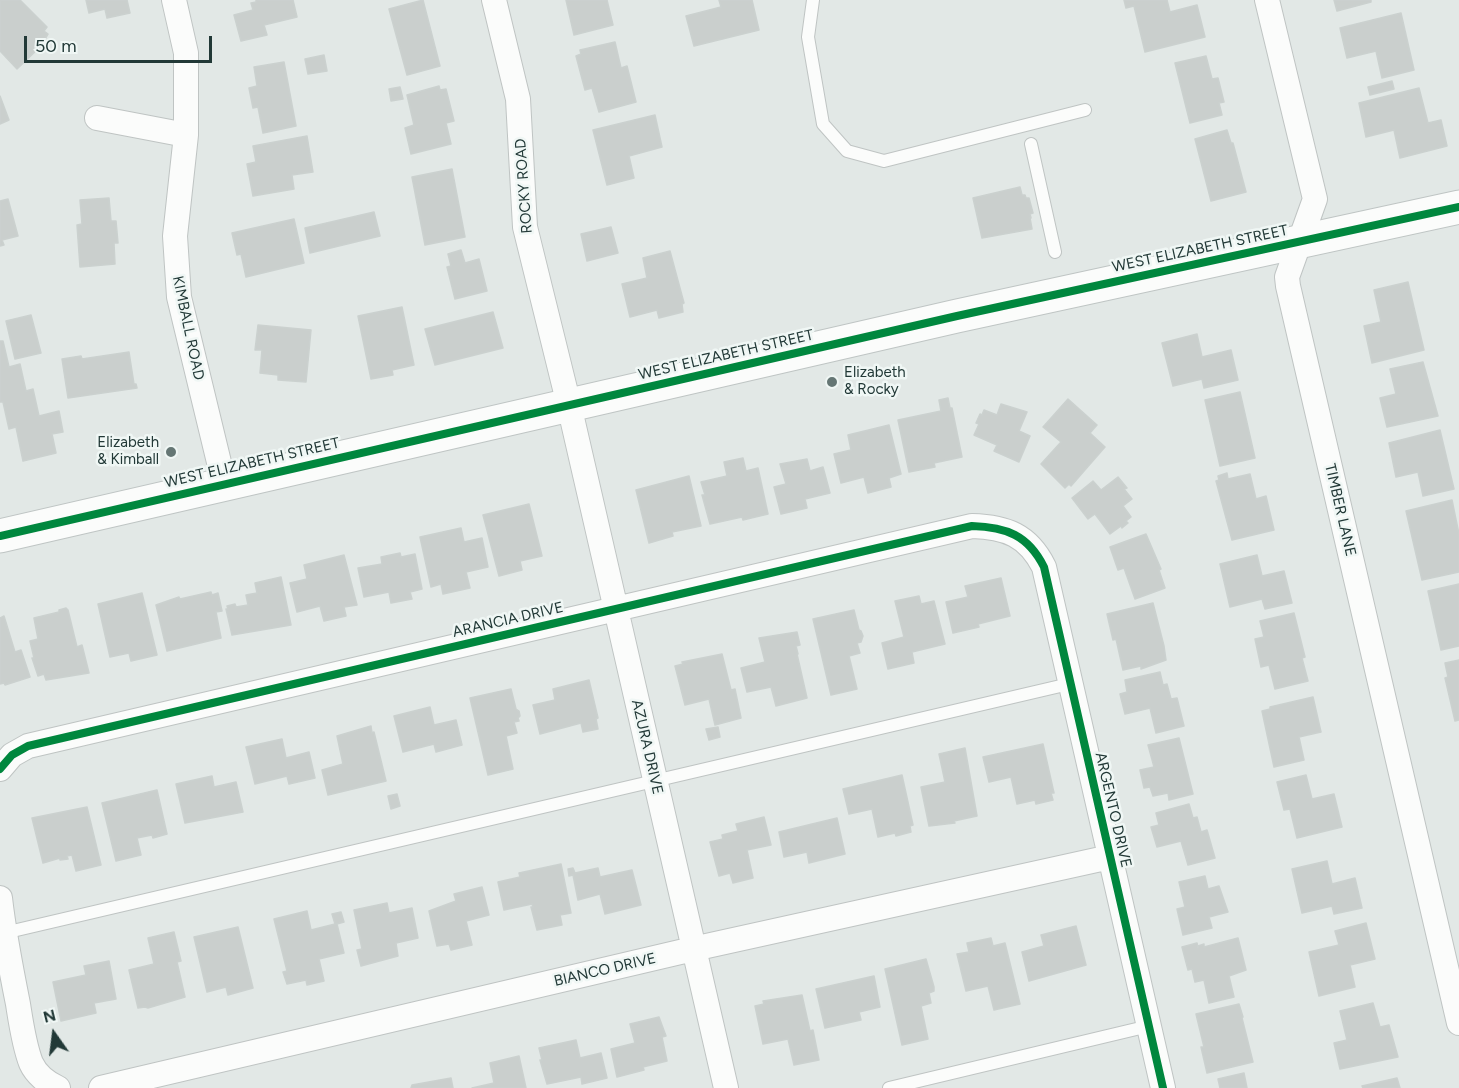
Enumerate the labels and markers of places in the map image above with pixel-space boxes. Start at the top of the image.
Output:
place label: Elizabeth & Rocky [844,364,906,399]
marker: Elizabeth & Rocky [825,375,839,389]
place label: Elizabeth & Kimball [97,434,159,469]
marker: Elizabeth & Kimball [164,445,178,459]

